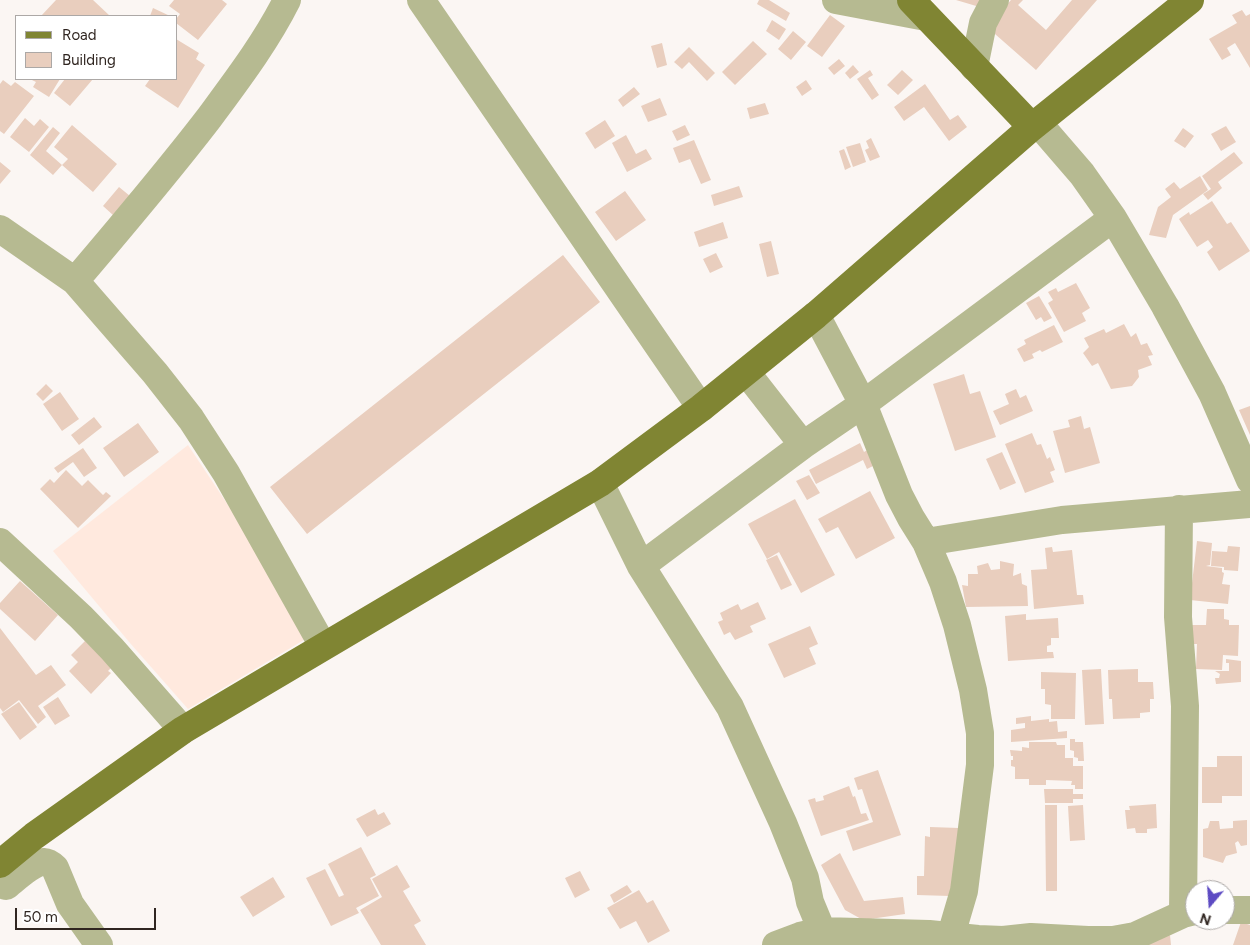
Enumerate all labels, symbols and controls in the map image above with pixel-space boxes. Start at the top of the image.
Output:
legend [15,15,178,80]
text: Road [62,26,97,44]
text: Building [62,51,116,69]
north arrow [1185,880,1235,930]
scale bar [18,898,159,930]
text: 50 m [23,908,58,926]
text: N [1198,909,1213,929]

